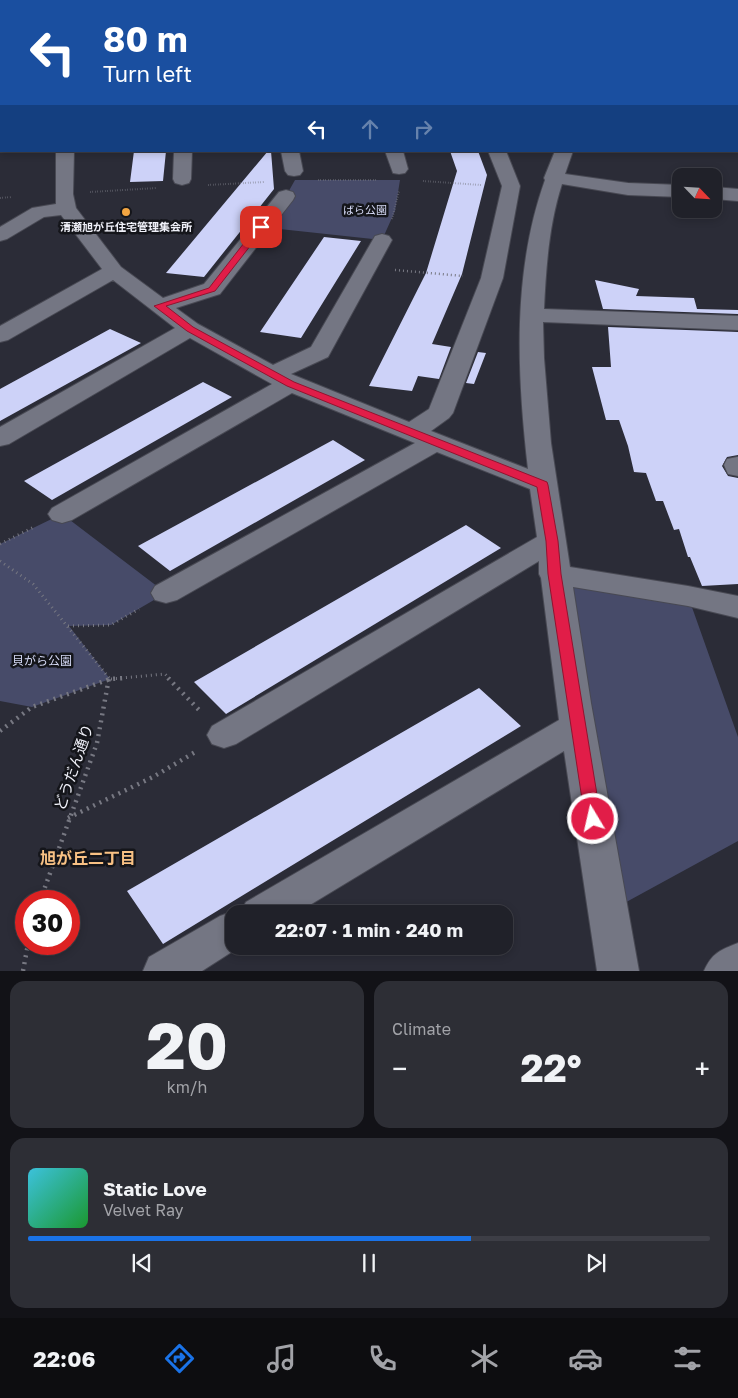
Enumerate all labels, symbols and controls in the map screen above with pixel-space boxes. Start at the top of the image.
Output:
text: 80 m [103,18,188,60]
icon: left [20,20,85,85]
text: Turn left [103,60,192,87]
icon: left [303,115,331,143]
icon: ahead [356,115,384,143]
icon: right [409,115,437,143]
north arrow [672,168,722,218]
map controls [672,168,722,218]
park label: ばら公園 [343,203,387,216]
marker: 清瀬旭が丘住宅管理集会所 [120,206,132,218]
pin [240,206,282,248]
icon: arrive [247,213,275,241]
place label: 清瀬旭が丘住宅管理集会所 [60,220,192,233]
park label: 貝がら公園 [12,653,72,668]
street label: どうだん通り [50,722,96,812]
position arrow [566,792,618,844]
district label: 旭が丘二丁目 [40,848,136,868]
speed limit sign: 30 [15,890,80,955]
text: 22:07 · 1 min · 240 m [275,918,463,941]
text: 20 [146,1005,228,1083]
text: Climate [392,1019,451,1039]
text: 22° [520,1045,582,1090]
text: − [392,1052,407,1085]
text: + [695,1052,710,1085]
text: km/h [167,1077,207,1097]
text: Static Love [103,1177,207,1200]
text: Velvet Ray [103,1200,184,1220]
icon: previous [128,1249,156,1277]
icon: pause [355,1249,383,1277]
icon: next [582,1249,610,1277]
icon: directions [162,1341,197,1376]
icon: music [264,1341,299,1376]
icon: phone [365,1341,400,1376]
icon: climate [467,1341,502,1376]
icon: car [568,1341,603,1376]
icon: filters [670,1341,705,1376]
text: 22:06 [33,1345,95,1372]

